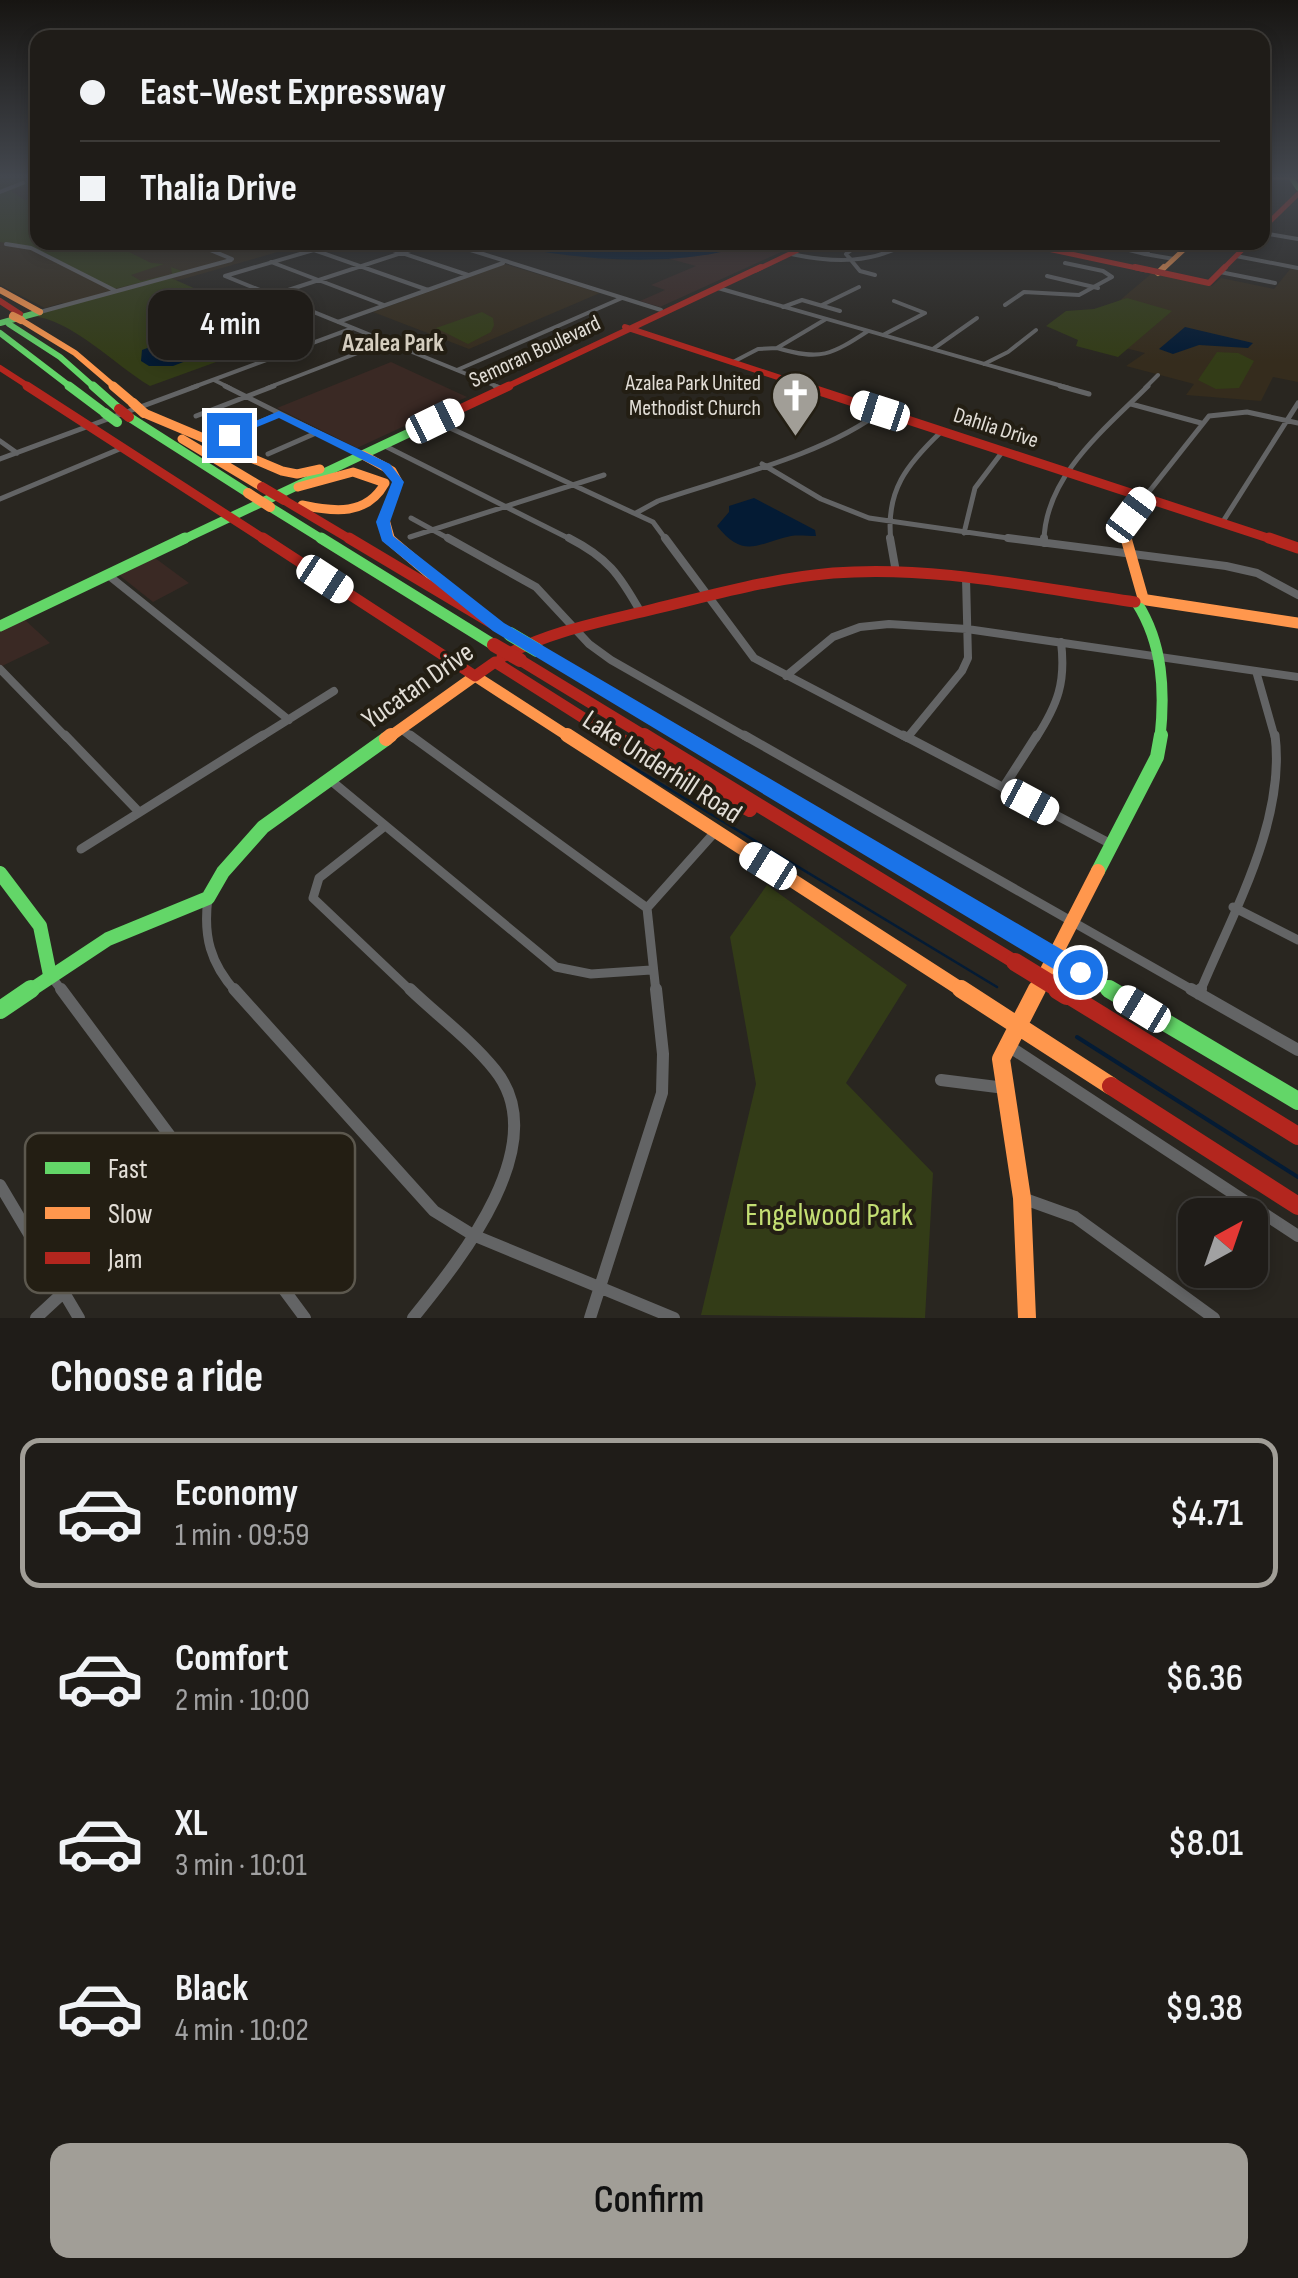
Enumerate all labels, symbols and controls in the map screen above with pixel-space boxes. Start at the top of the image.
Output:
text: East-West Expressway [140,70,446,115]
text: Thalia Drive [140,166,297,211]
callout: 4 min [146,290,312,360]
text: 4 min [200,305,261,344]
street label: Semoran Boulevard [465,310,605,394]
district label: Azalea Park [341,328,444,359]
place label: Azalea Park United Methodist Church [625,370,761,422]
church icon: Azalea Park United Methodist Church [770,370,822,438]
car [847,387,913,435]
car [401,394,469,448]
street label: Dahlia Drive [950,402,1042,454]
route end [207,413,252,458]
car [1101,482,1161,548]
car [292,550,358,608]
street label: Yucatan Drive [356,636,480,736]
street label: Lake Underhill Road [576,703,748,831]
car [996,775,1064,829]
car [735,837,801,895]
route start [1058,950,1103,995]
car [1109,981,1175,1037]
legend [25,1133,355,1293]
text: Fast [108,1153,147,1186]
park label: Engelwood Park [745,1196,913,1235]
text: Slow [108,1198,153,1231]
north arrow [1178,1198,1268,1288]
map controls [1178,1198,1268,1288]
text: Jam [107,1243,143,1276]
text: Choose a ride [50,1350,263,1405]
icon: car [55,1468,145,1558]
text: Economy [175,1471,298,1516]
text: $4.71 [1170,1491,1243,1536]
text: 1 min · 09:59 [175,1516,310,1555]
icon: car [55,1633,145,1723]
text: Comfort [175,1636,289,1681]
text: $6.36 [1165,1656,1243,1701]
text: 2 min · 10:00 [175,1681,310,1720]
icon: car [55,1798,145,1888]
text: XL [175,1801,208,1846]
text: $8.01 [1168,1821,1243,1866]
text: 3 min · 10:01 [175,1846,307,1885]
icon: car [55,1963,145,2053]
text: Black [175,1966,248,2011]
text: $9.38 [1165,1986,1243,2031]
text: 4 min · 10:02 [175,2011,309,2050]
button: Confirm [50,2143,1248,2258]

